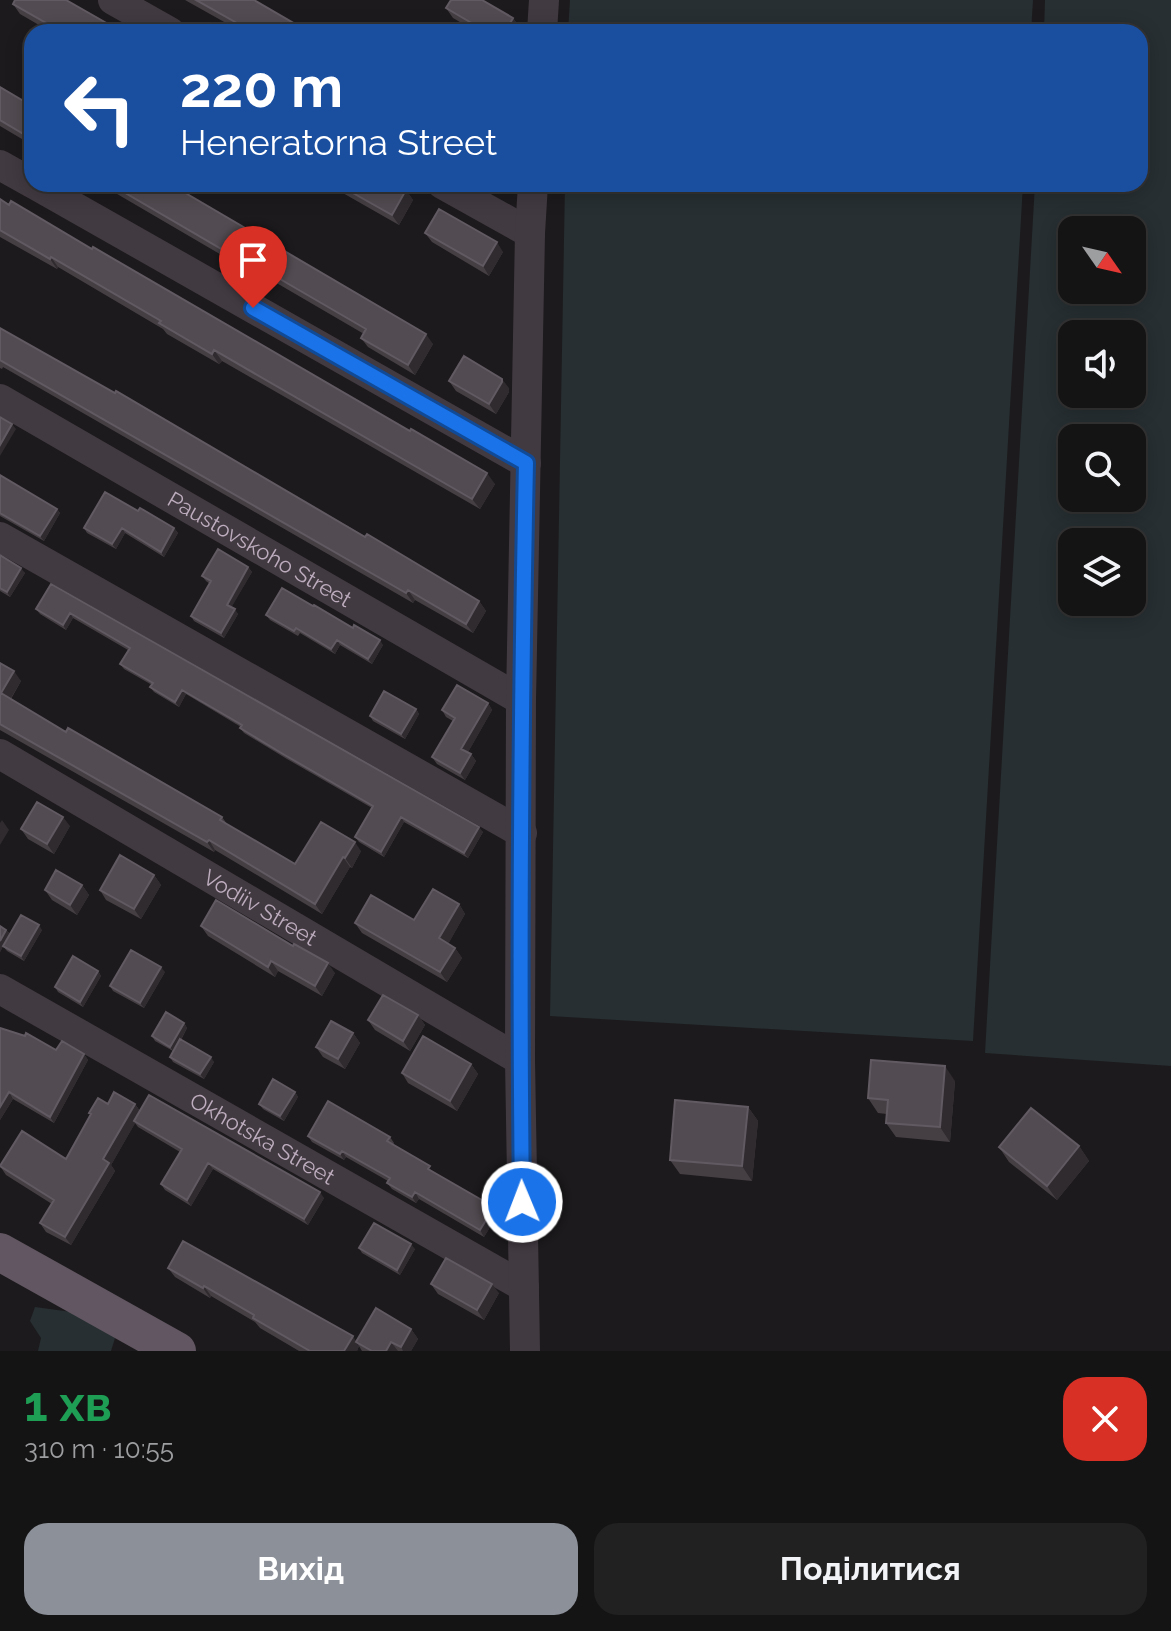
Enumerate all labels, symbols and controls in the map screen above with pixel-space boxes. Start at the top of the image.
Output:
text: 220 m [180,54,343,120]
icon: left [48,56,152,160]
text: Heneratorna Street [180,121,497,163]
north arrow [1058,216,1146,304]
map controls [1058,216,1146,616]
pin [219,226,287,308]
icon: arrive [231,238,275,282]
button: sound [1058,320,1146,408]
button: search [1058,424,1146,512]
street label: Paustovskoho Street [163,486,357,613]
button: layers [1058,528,1146,616]
street label: Vodiiv Street [199,864,322,951]
street label: Okhotska Street [186,1087,340,1190]
position arrow [480,1160,564,1244]
text: 1 хв [24,1376,112,1432]
button: close [1063,1377,1147,1461]
text: 310 m · 10:55 [24,1434,174,1464]
button: Вихід [24,1523,578,1615]
button: Поділитися [594,1523,1147,1615]

